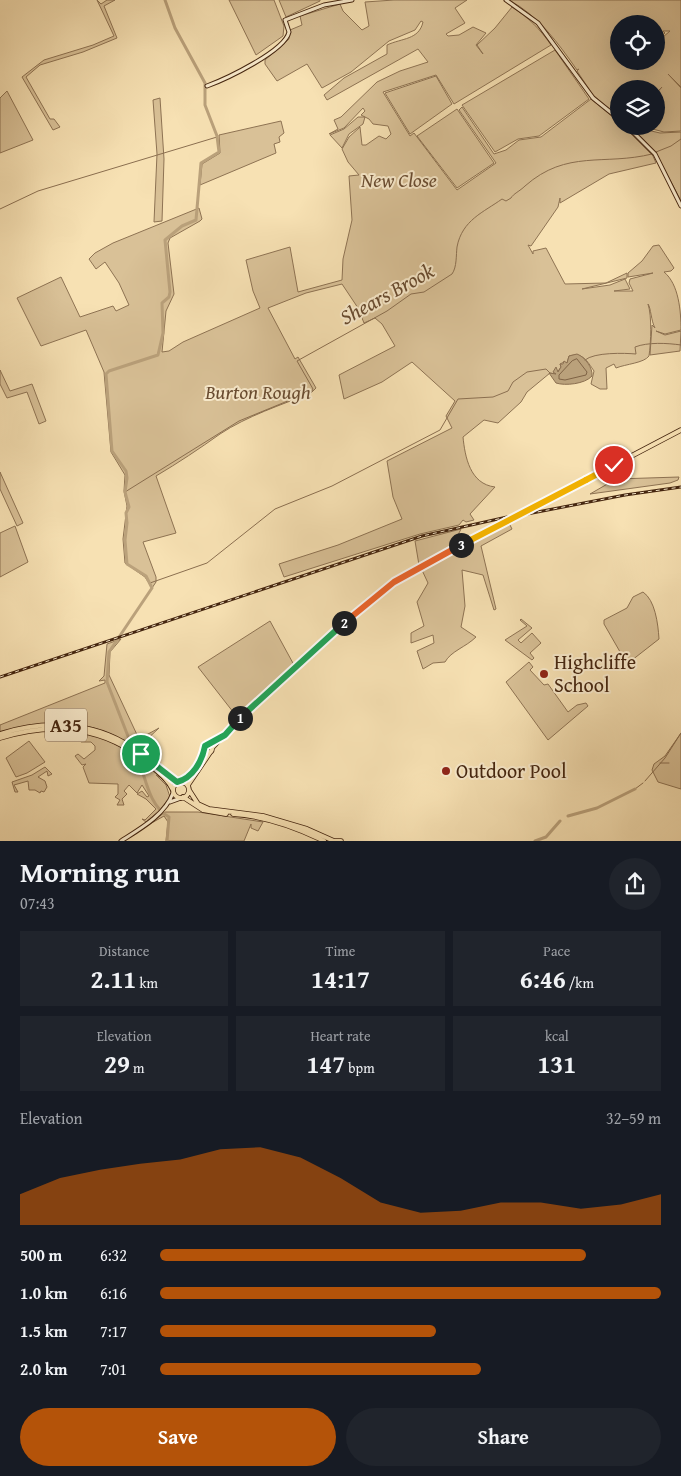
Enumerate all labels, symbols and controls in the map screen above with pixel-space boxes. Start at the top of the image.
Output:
map controls [610,15,665,135]
button: locate [610,15,665,70]
button: layers [610,80,665,135]
park label: New Close [360,165,437,194]
water label: Shears Brook [334,255,440,332]
park label: Burton Rough [204,377,311,406]
pin [593,444,635,486]
icon: check [600,451,628,479]
pin: 3 [448,532,474,558]
text: 3 [458,535,465,555]
pin: 2 [332,610,356,636]
text: 2 [341,613,348,633]
place label: Highcliffe School [554,647,636,699]
marker: Highcliffe School [538,668,550,680]
pin: 1 [228,706,252,730]
road number: A35 [45,708,87,742]
text: 1 [237,708,244,728]
pin [120,733,162,775]
icon: arrive [127,740,155,768]
place label: Outdoor Pool [456,756,567,785]
marker: Outdoor Pool [440,765,452,777]
text: Morning run [20,851,180,892]
button: share [609,858,661,910]
text: 07:43 [20,891,55,915]
text: Distance [99,941,149,961]
text: Time [326,941,355,961]
text: Pace [543,941,570,961]
text: 2.11 [90,961,136,997]
text: 14:17 [311,961,370,997]
text: 6:46 [520,961,566,997]
text: km [136,973,158,993]
text: /km [566,973,594,993]
text: Elevation [97,1026,152,1046]
text: Heart rate [310,1026,371,1046]
text: kcal [545,1026,569,1046]
text: 29 [104,1046,130,1082]
text: 147 [306,1046,345,1082]
text: 131 [537,1046,576,1082]
text: m [130,1058,144,1078]
text: bpm [345,1058,375,1078]
text: Elevation [20,1106,83,1130]
text: 32–59 m [606,1106,661,1130]
text: 500 m [20,1243,62,1267]
text: 6:32 [100,1243,127,1267]
text: 1.0 km [20,1281,67,1305]
text: 6:16 [100,1281,127,1305]
text: 1.5 km [20,1319,67,1343]
text: 7:17 [100,1319,127,1343]
text: 2.0 km [20,1357,67,1381]
text: 7:01 [100,1357,127,1381]
button: Save [20,1408,336,1466]
button: Share [346,1408,661,1466]

